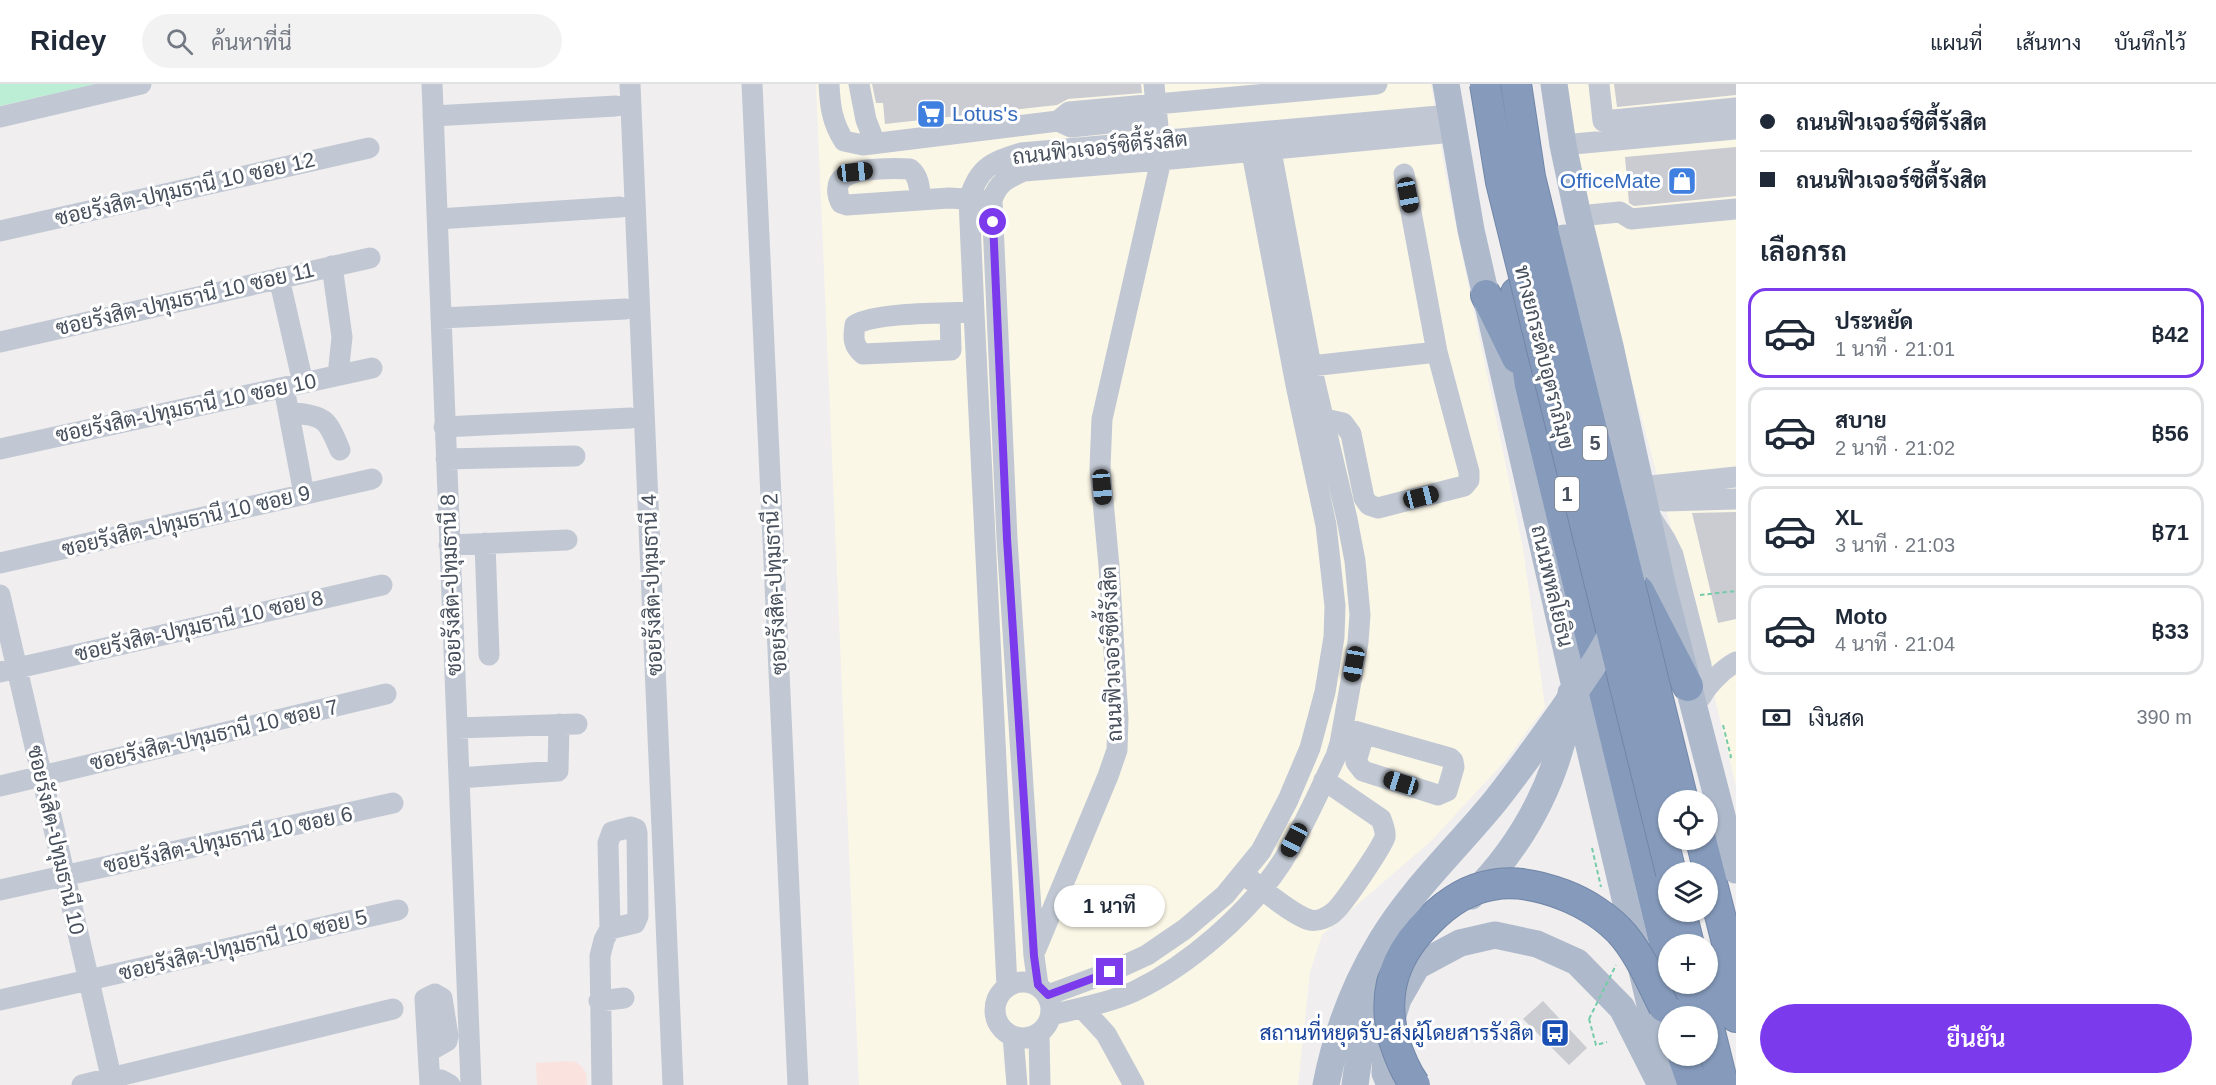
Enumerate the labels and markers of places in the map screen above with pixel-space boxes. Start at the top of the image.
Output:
supermarket icon: Lotus's [915,98,947,130]
place label: Lotus's [952,102,1018,125]
shop icon: OfficeMate [1666,165,1698,197]
place label: OfficeMate [1560,169,1661,192]
place label: สถานที่หยุดรับ-ส่งผู้โดยสารรังสิต [1259,1013,1534,1048]
bus stop icon: สถานที่หยุดรับ-ส่งผู้โดยสารรังสิต [1539,1017,1571,1049]

